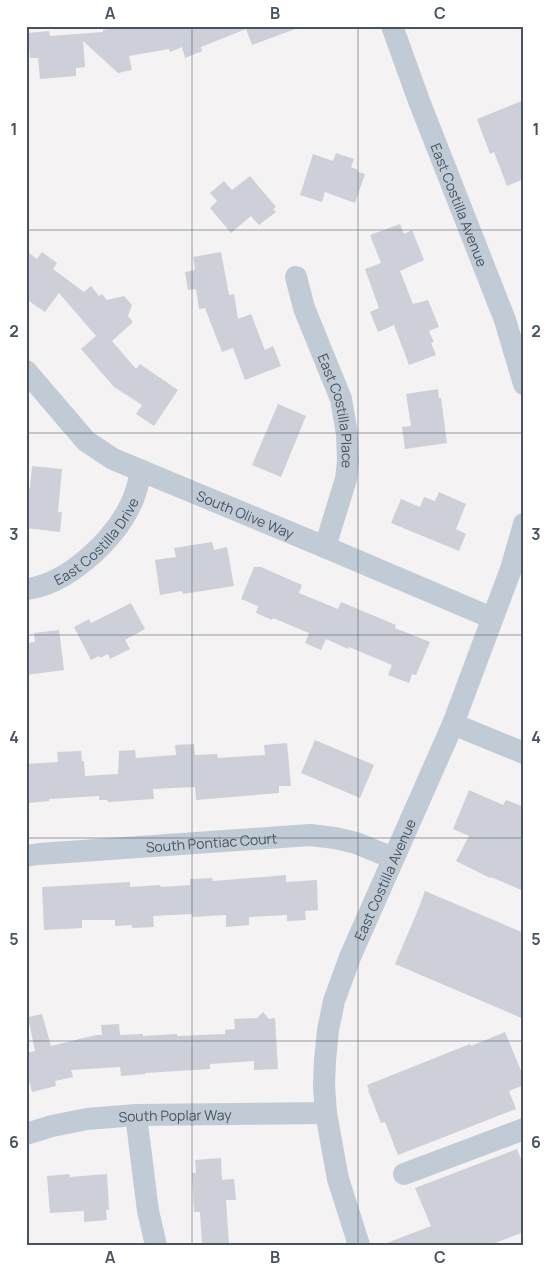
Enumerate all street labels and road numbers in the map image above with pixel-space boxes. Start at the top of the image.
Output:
street label: East Costilla Avenue [427,140,492,269]
street label: East Costilla Place [314,351,358,469]
street label: South Olive Way [194,485,298,543]
street label: East Costilla Drive [50,494,142,589]
street label: East Costilla Avenue [349,815,420,943]
street label: South Pontiac Court [145,828,278,856]
street label: South Poplar Way [118,1104,232,1126]

